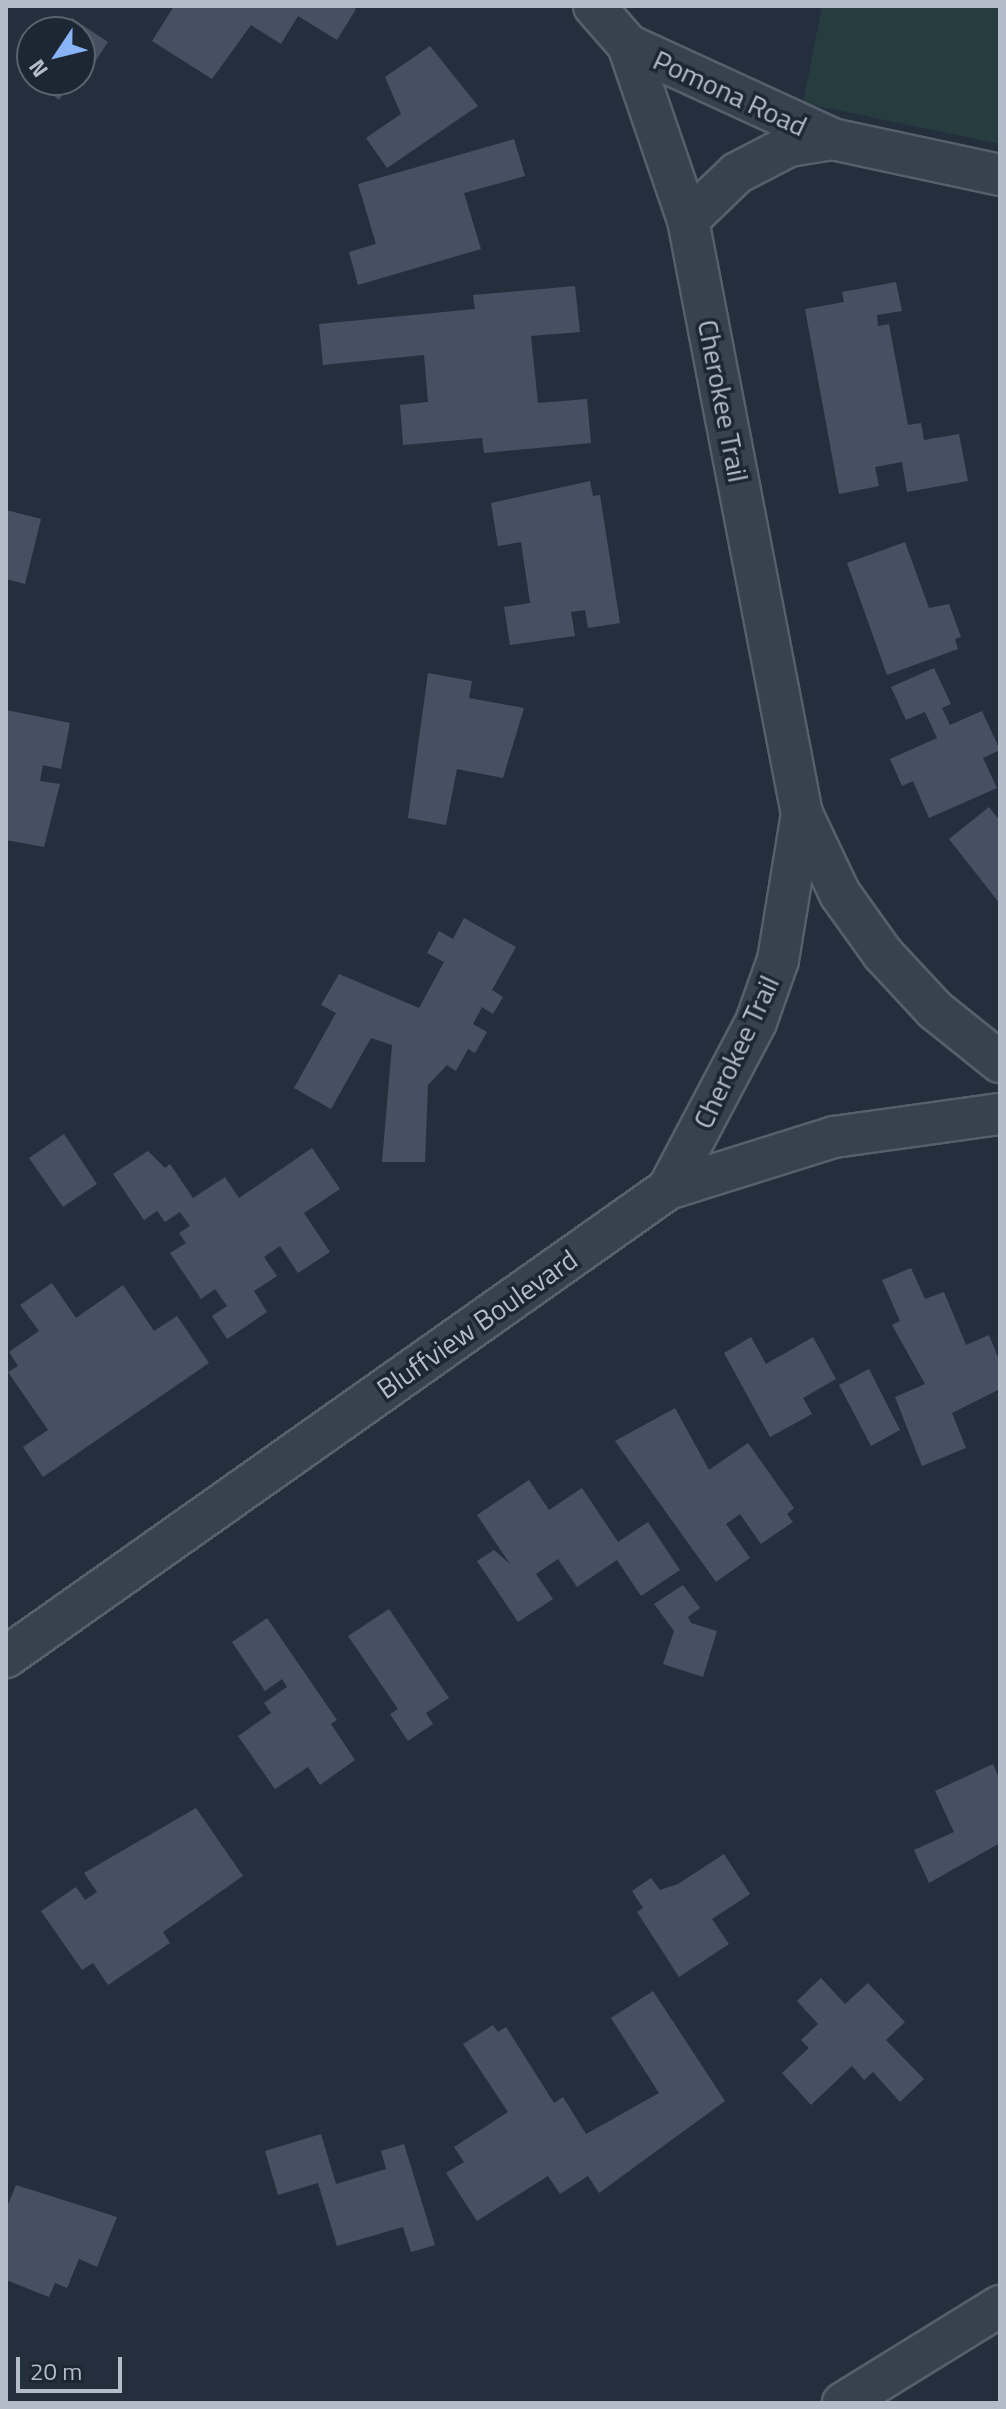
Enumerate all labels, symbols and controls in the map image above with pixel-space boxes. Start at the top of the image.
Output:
north arrow [16,16,96,96]
street label: Pomona Road [648,43,812,143]
text: N [20,53,56,85]
street label: Cherokee Trail [691,317,755,485]
street label: Cherokee Trail [686,970,786,1134]
street label: Bluffview Boulevard [370,1242,584,1406]
scale bar [20,2341,126,2391]
text: 20 m [30,2353,82,2389]

